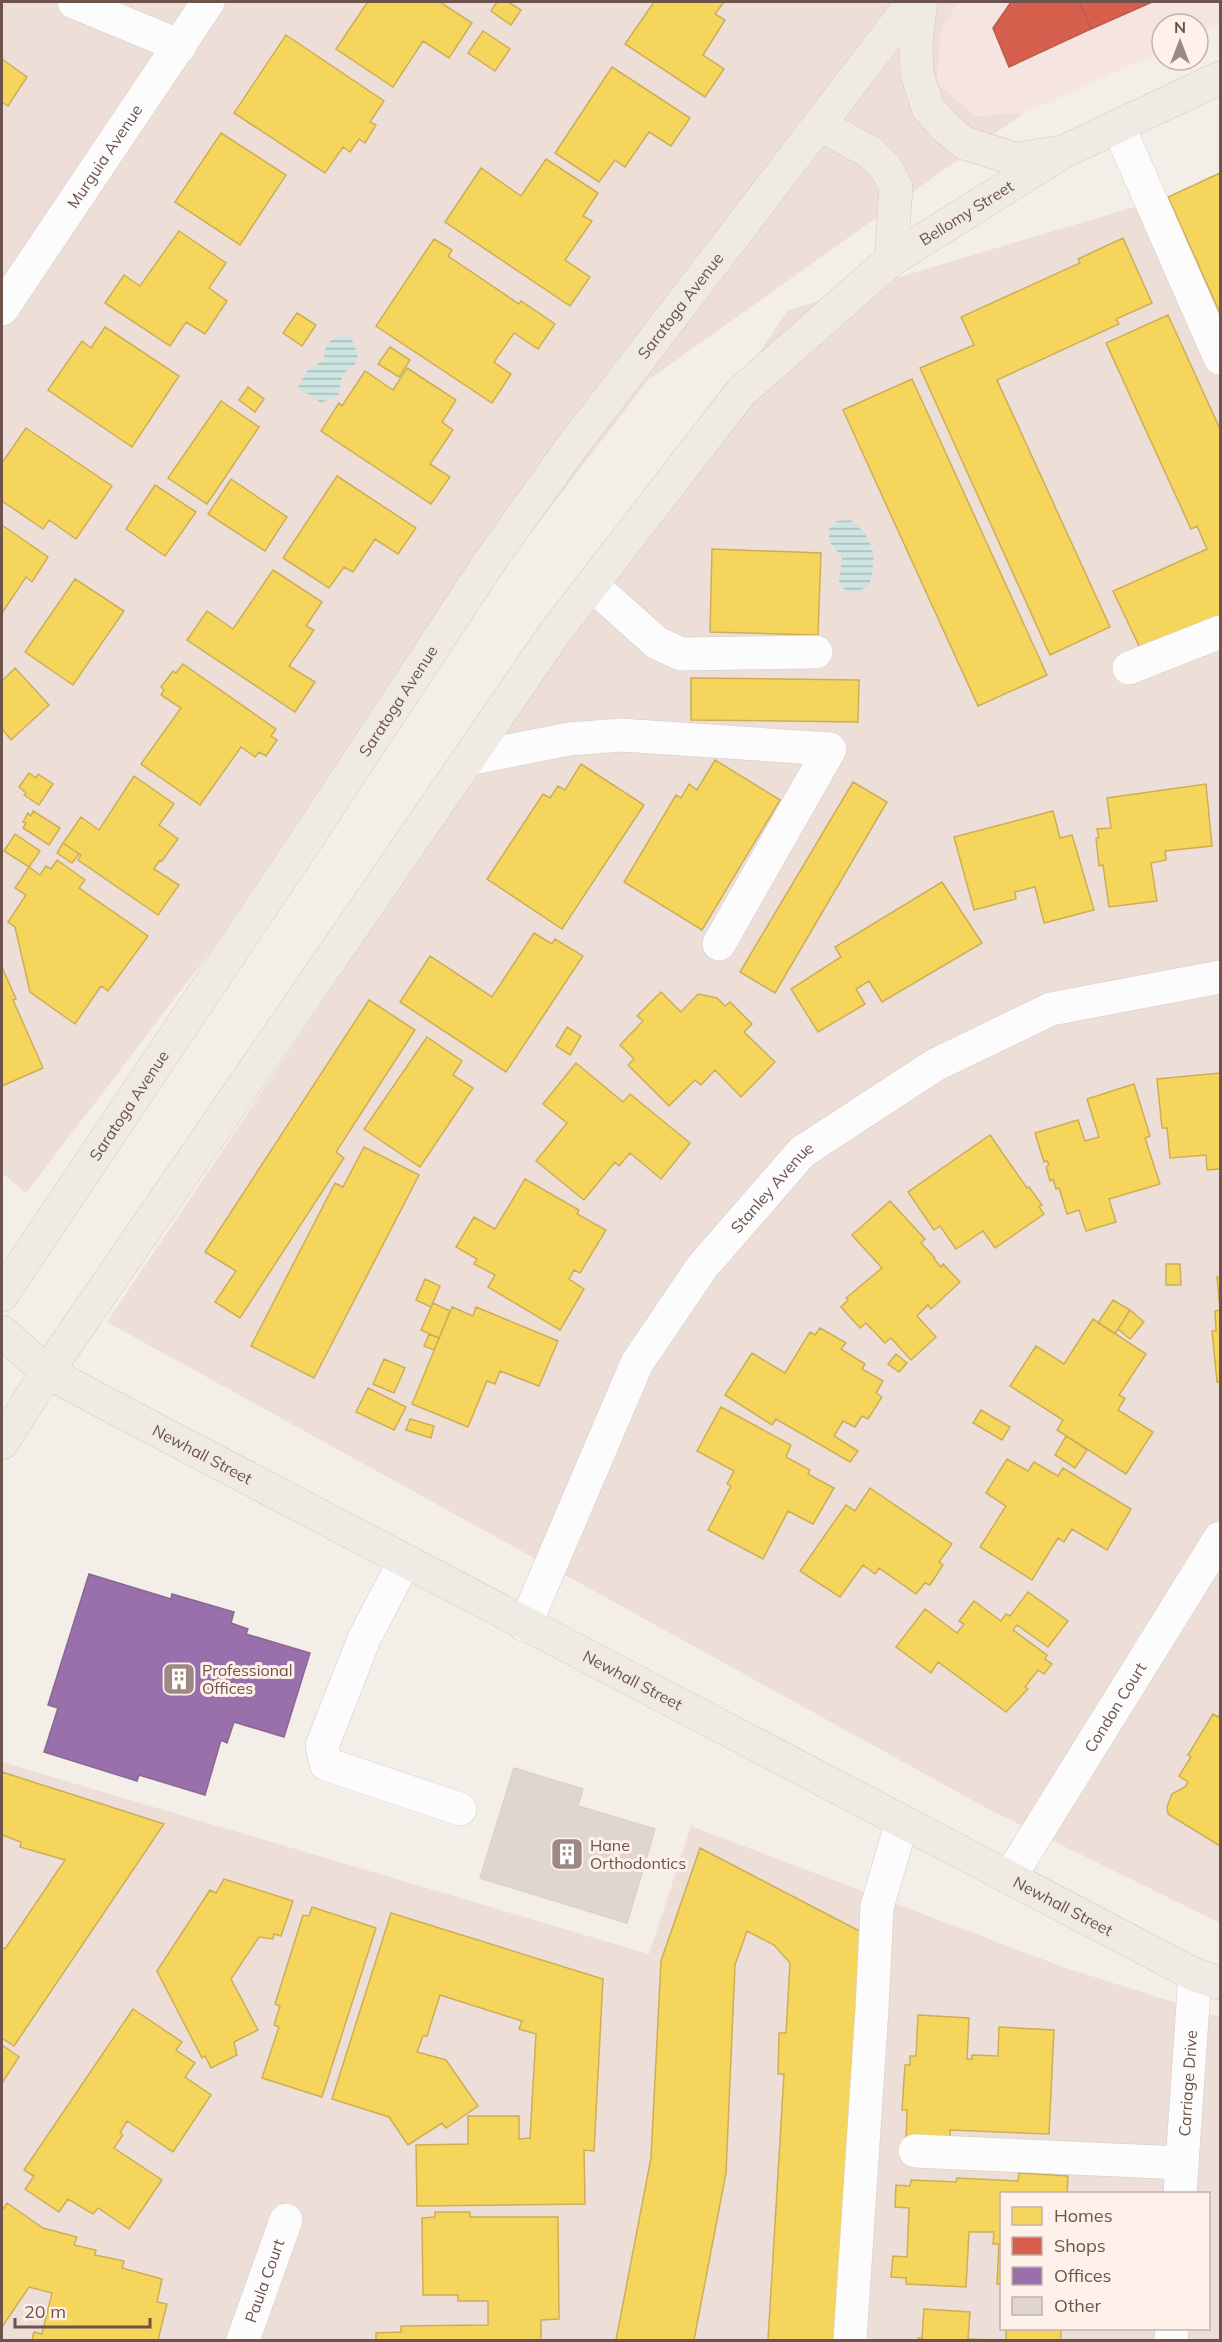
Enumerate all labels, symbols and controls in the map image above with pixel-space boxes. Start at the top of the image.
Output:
north arrow [1150,12,1210,72]
text: N [1174,17,1186,37]
street label: Murguia Avenue [63,100,147,212]
street label: Bellomy Street [916,175,1017,250]
street label: Saratoga Avenue [633,248,727,363]
street label: Saratoga Avenue [354,642,442,760]
street label: Saratoga Avenue [85,1046,173,1165]
street label: Stanley Avenue [726,1137,817,1237]
street label: Newhall Street [149,1420,256,1489]
street label: Newhall Street [580,1646,686,1714]
street label: Condon Court [1080,1658,1151,1756]
place label: Professional Offices [202,1660,293,1698]
building icon: Professional Offices [161,1661,197,1697]
place label: Hane Orthodontics [590,1835,686,1873]
building icon: Hane Orthodontics [549,1836,585,1872]
street label: Newhall Street [1010,1871,1117,1940]
street label: Carriage Drive [1174,2029,1201,2137]
legend [1000,2192,1210,2330]
text: Homes [1054,2204,1113,2227]
text: Shops [1054,2234,1106,2257]
street label: Paula Court [240,2236,288,2325]
text: Offices [1054,2264,1112,2287]
scale bar [15,2291,150,2329]
text: Other [1054,2294,1102,2317]
text: 20 m [24,2300,66,2323]

